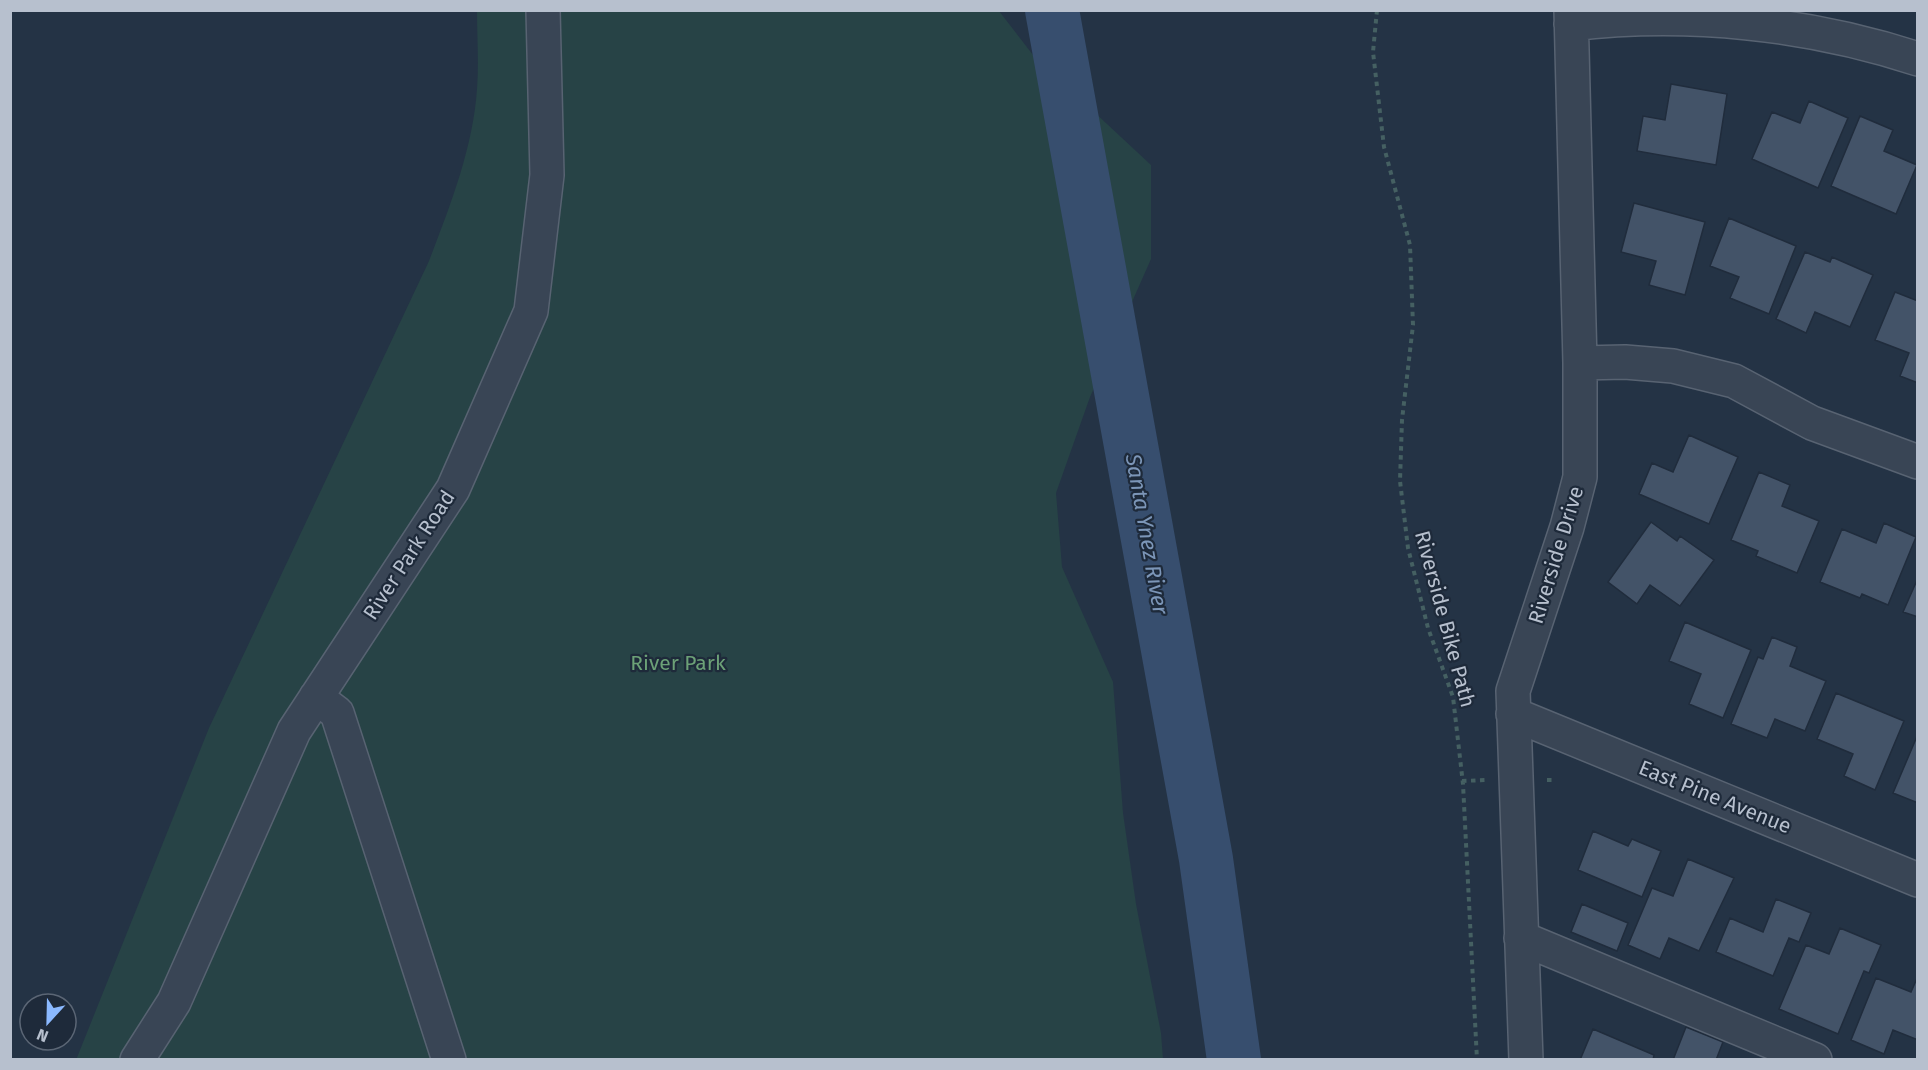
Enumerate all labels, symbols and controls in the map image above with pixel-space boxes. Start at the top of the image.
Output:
water label: Santa Ynez River [1119,451,1175,617]
street label: Riverside Drive [1523,483,1589,627]
street label: River Park Road [357,485,461,625]
street label: Riverside Bike Path [1409,528,1481,710]
park label: River Park [630,650,726,676]
street label: East Pine Avenue [1635,755,1795,839]
north arrow [18,992,78,1052]
text: N [34,1025,51,1046]

